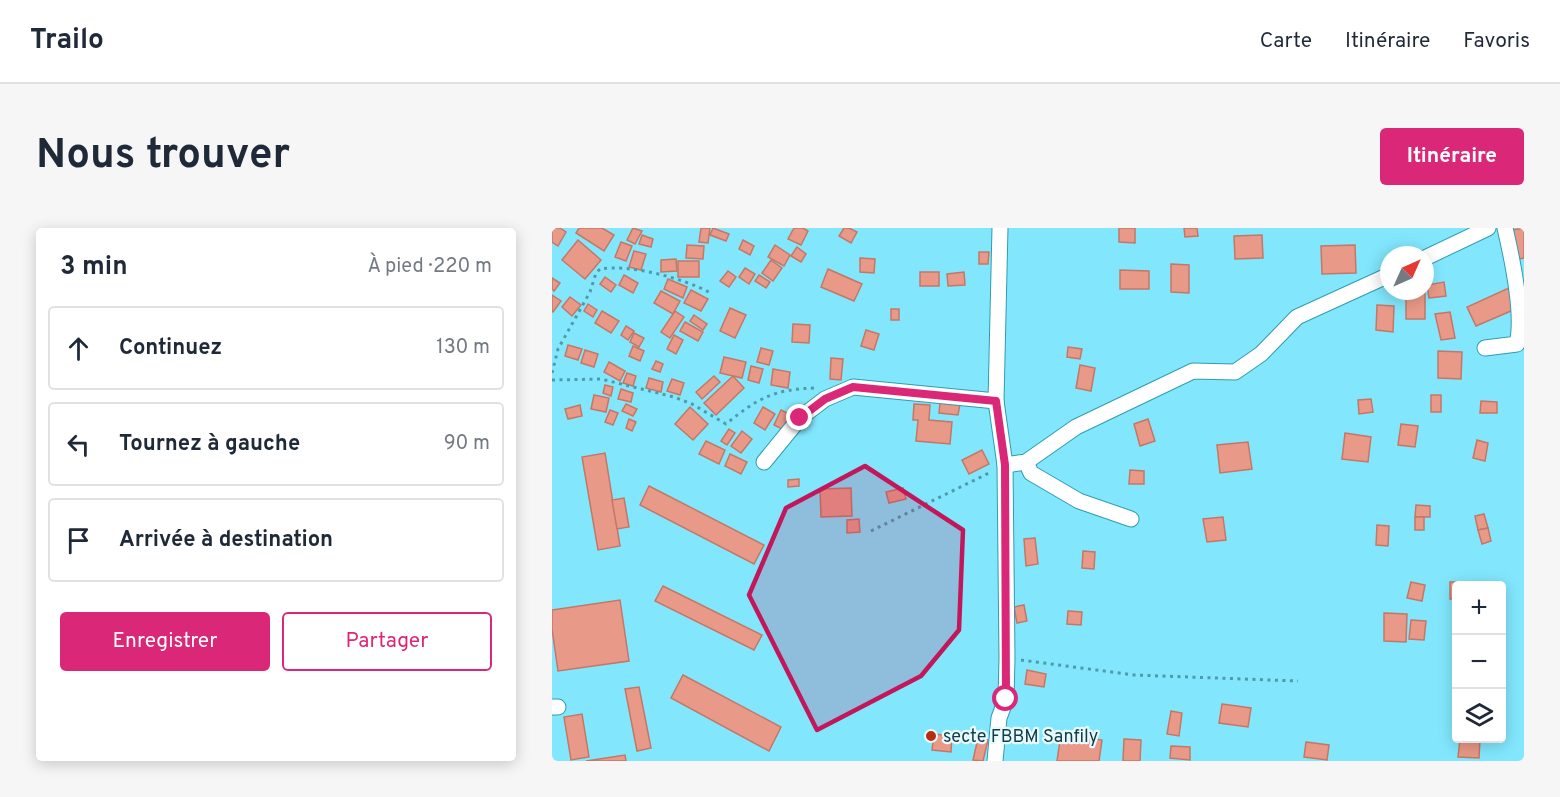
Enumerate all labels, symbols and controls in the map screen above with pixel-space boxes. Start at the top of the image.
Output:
text: Trailo [30,23,104,59]
text: Carte [1260,28,1312,55]
text: Itinéraire [1345,28,1430,55]
text: Favoris [1463,28,1530,55]
button: Itinéraire [1380,128,1524,185]
text: Nous trouver [36,130,290,183]
north arrow [1380,246,1434,300]
text: 3 min [60,251,128,284]
text: À pied · 220 m [367,254,492,280]
icon: ahead [62,332,95,365]
text: Continuez [119,335,222,362]
text: 130 m [436,335,490,361]
route end [786,404,812,430]
icon: left [62,428,95,461]
text: Tournez à gauche [119,431,300,458]
text: 90 m [444,431,490,457]
icon: arrive [62,524,95,557]
text: Arrivée à destination [119,527,333,554]
map controls [1452,581,1506,743]
button: + [1452,581,1506,635]
button: Enregistrer [60,612,270,671]
button: Partager [282,612,492,671]
button: − [1452,635,1506,689]
route start [992,685,1018,711]
button: layers [1452,689,1506,743]
place label: secte FBBM Sanfily [943,726,1098,749]
marker: secte FBBM Sanfily [924,729,938,743]

